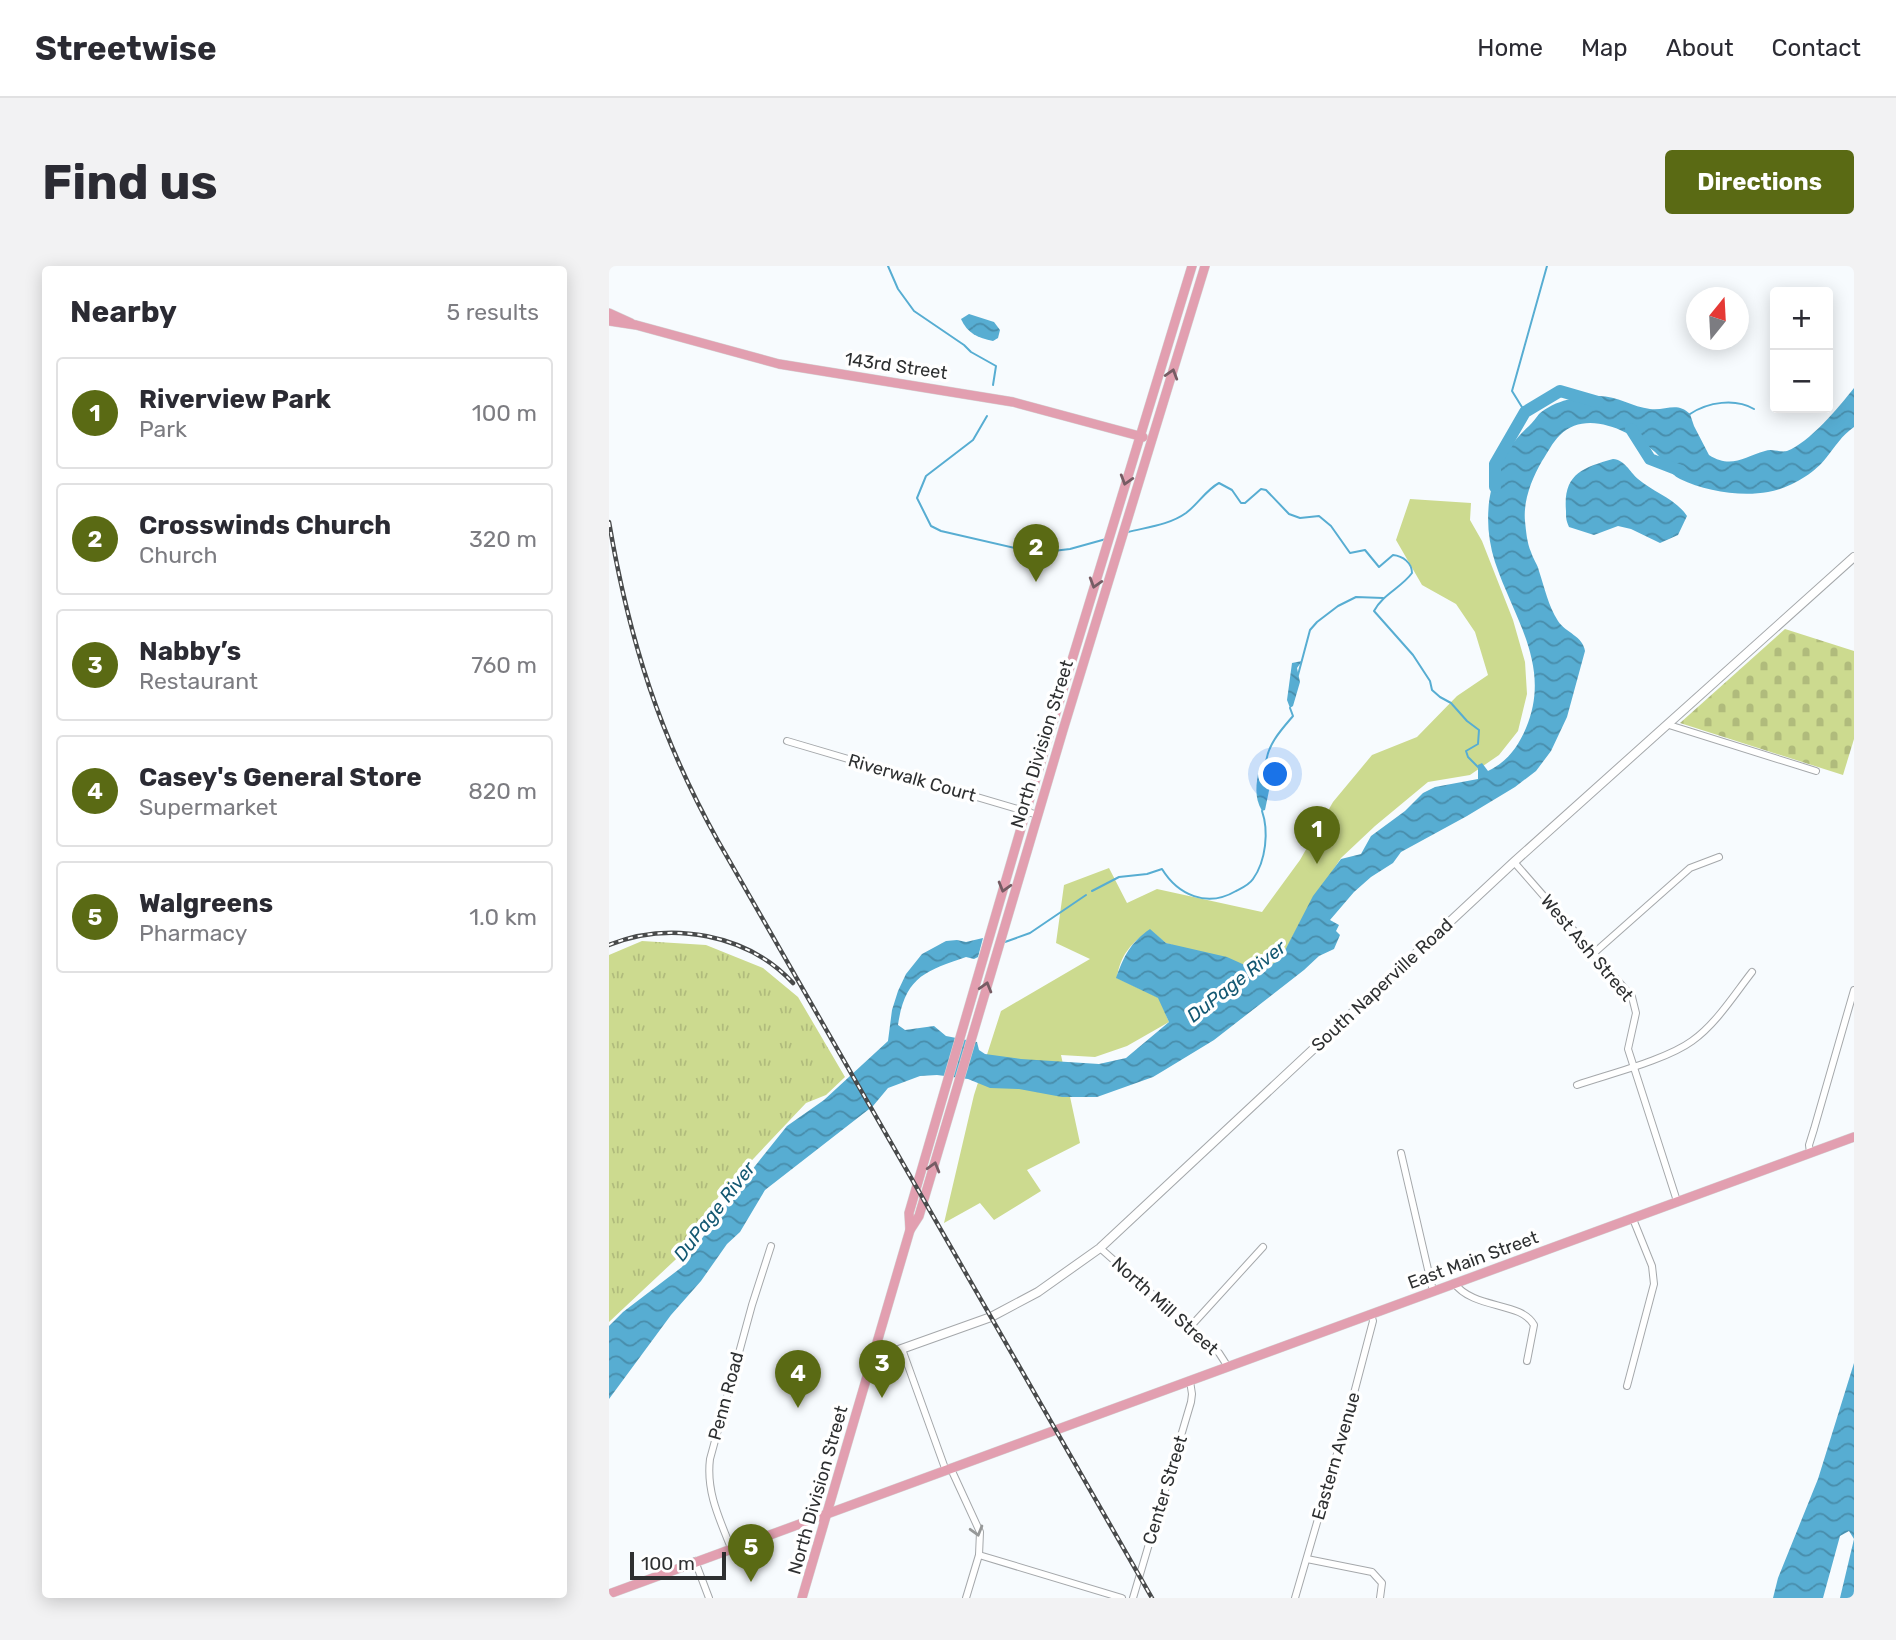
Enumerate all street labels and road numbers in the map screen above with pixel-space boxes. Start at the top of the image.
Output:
street label: 143rd Street [843,348,949,384]
street label: North Division Street [1006,657,1078,831]
street label: Riverwalk Court [846,749,978,807]
street label: West Ash Street [1536,890,1638,1006]
street label: South Naperville Road [1307,914,1457,1056]
street label: East Main Street [1405,1226,1541,1294]
street label: North Mill Street [1107,1252,1223,1360]
street label: Penn Road [704,1349,748,1443]
street label: Eastern Avenue [1307,1390,1365,1522]
street label: North Division Street [783,1403,853,1577]
street label: Center Street [1138,1433,1192,1547]

